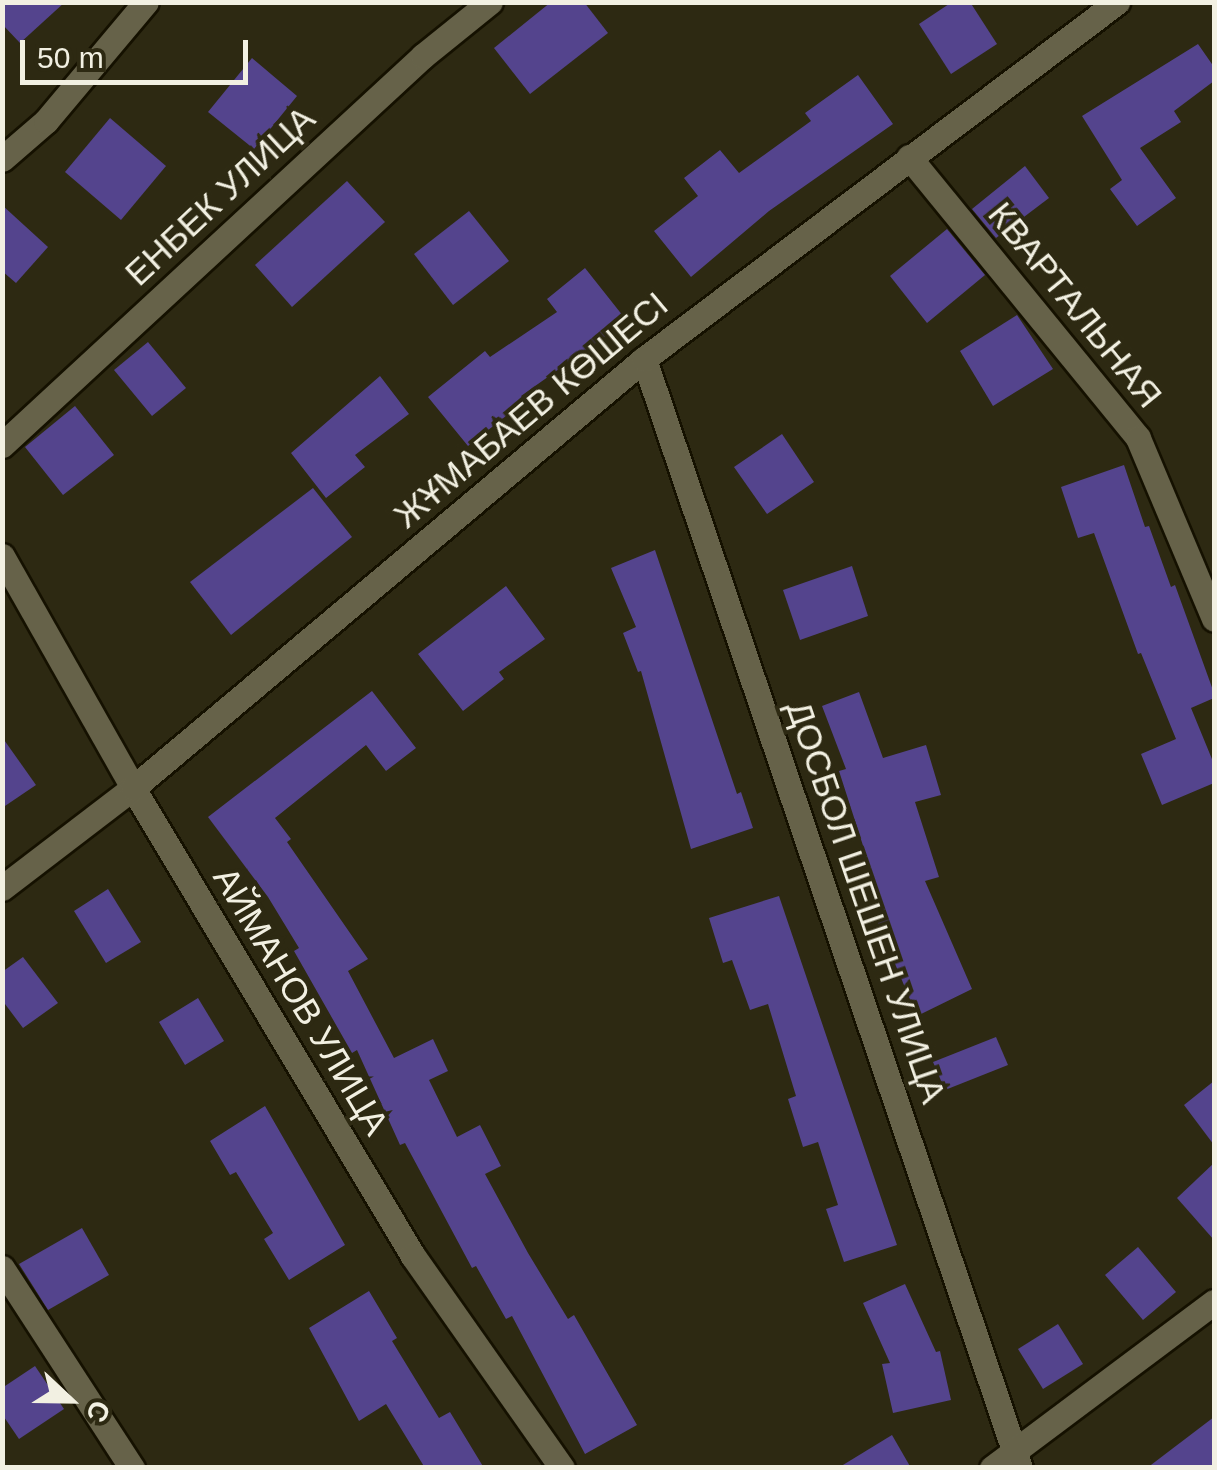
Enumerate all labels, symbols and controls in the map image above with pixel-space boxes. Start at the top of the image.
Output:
scale bar [25,20,252,82]
text: 50 m [37,41,104,74]
street label: ЕНБЕК УЛИЦА [117,98,323,294]
street label: КВАРТАЛЬНАЯ [979,194,1171,416]
street label: ЖҰМАБАЕВ КӨШЕСІ [386,283,676,537]
street label: ДОСБОЛ ШЕШЕН УЛИЦА [777,695,955,1109]
street label: АЙМАНОВ УЛИЦА [204,859,398,1143]
north arrow [20,1350,120,1450]
text: С [80,1396,116,1427]

